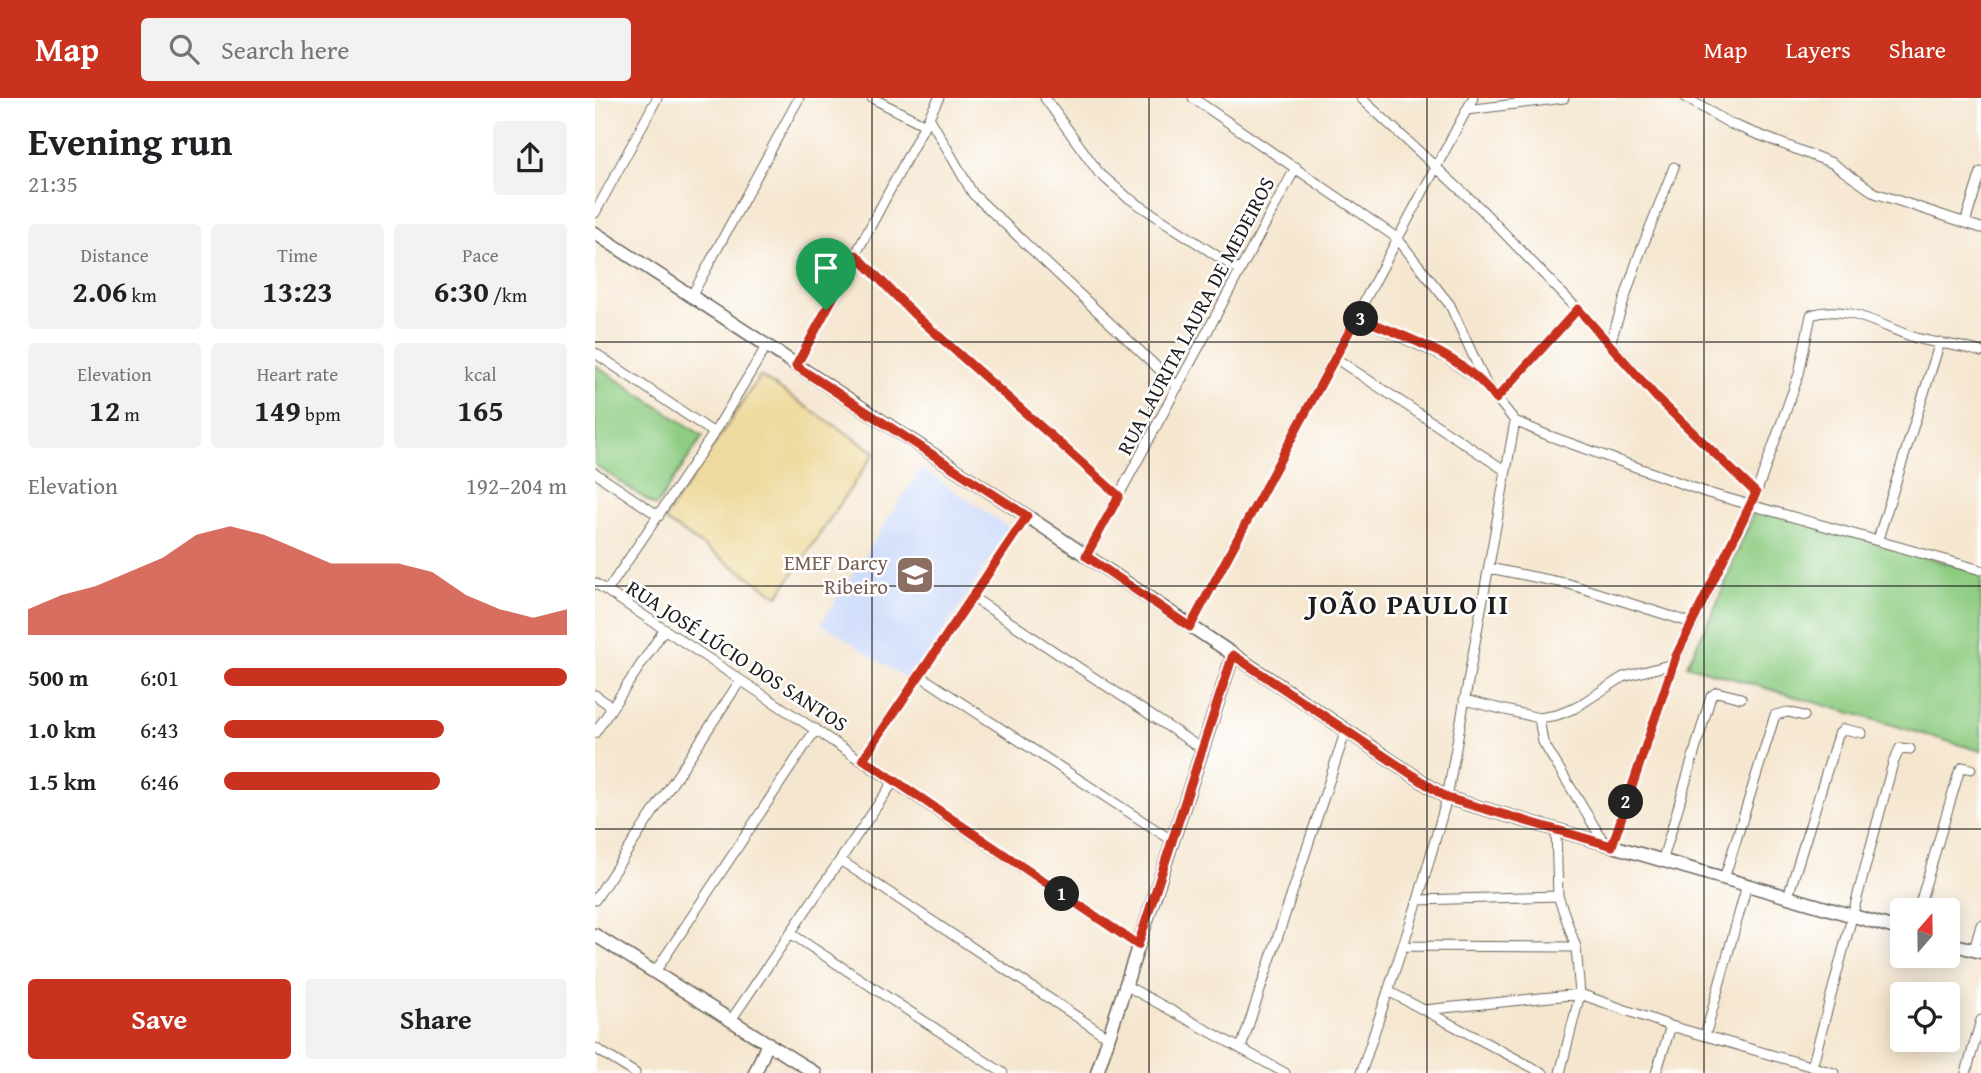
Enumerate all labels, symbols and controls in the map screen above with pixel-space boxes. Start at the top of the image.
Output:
search box [141,18,631,81]
text: Map [35,25,99,73]
icon: search [165,30,203,68]
text: Search here [221,30,349,69]
text: Map [1704,32,1747,67]
text: Layers [1785,32,1851,67]
text: Share [1889,32,1946,67]
text: Evening run [28,113,232,169]
button: share [493,121,567,195]
text: 21:35 [28,167,78,200]
street label: RUA LAURITA LAURA DE MEDEIROS [1109,171,1282,460]
pin [796,238,856,310]
text: Distance [80,241,149,269]
text: Time [277,241,318,269]
text: Pace [462,241,499,269]
icon: arrive [807,249,845,287]
text: 2.06 [72,269,127,313]
text: 13:23 [262,269,333,313]
text: 6:30 [434,269,489,313]
text: km [127,281,157,309]
text: /km [489,281,527,309]
pin: 3 [1343,302,1379,336]
text: 3 [1356,304,1365,332]
text: Elevation [77,360,152,388]
text: Heart rate [257,360,338,388]
text: kcal [464,360,497,388]
text: 12 [89,388,120,432]
text: 149 [254,388,301,432]
text: 165 [457,388,504,432]
text: m [120,400,140,428]
text: bpm [301,400,341,428]
text: Elevation [28,469,118,502]
text: 192–204 m [466,469,567,502]
place label: EMEF Darcy Ribeiro [784,547,889,602]
school or university icon: EMEF Darcy Ribeiro [894,554,936,596]
street label: RUA JOSÉ LÚCIO DOS SANTOS [620,572,854,739]
district label: JOÃO PAULO II [1304,583,1510,624]
text: 500 m [28,661,89,694]
text: 6:01 [140,661,179,694]
text: 1.0 km [28,713,96,746]
text: 6:43 [140,713,179,746]
text: 1.5 km [28,765,96,798]
text: 6:46 [140,765,179,798]
pin: 2 [1609,784,1643,820]
text: 2 [1621,787,1630,815]
pin: 1 [1044,876,1079,912]
text: 1 [1057,879,1066,907]
north arrow [1890,898,1960,968]
map controls [1890,898,1960,1052]
button: Save [28,979,291,1059]
button: Share [305,979,567,1059]
button: locate [1890,982,1960,1052]

